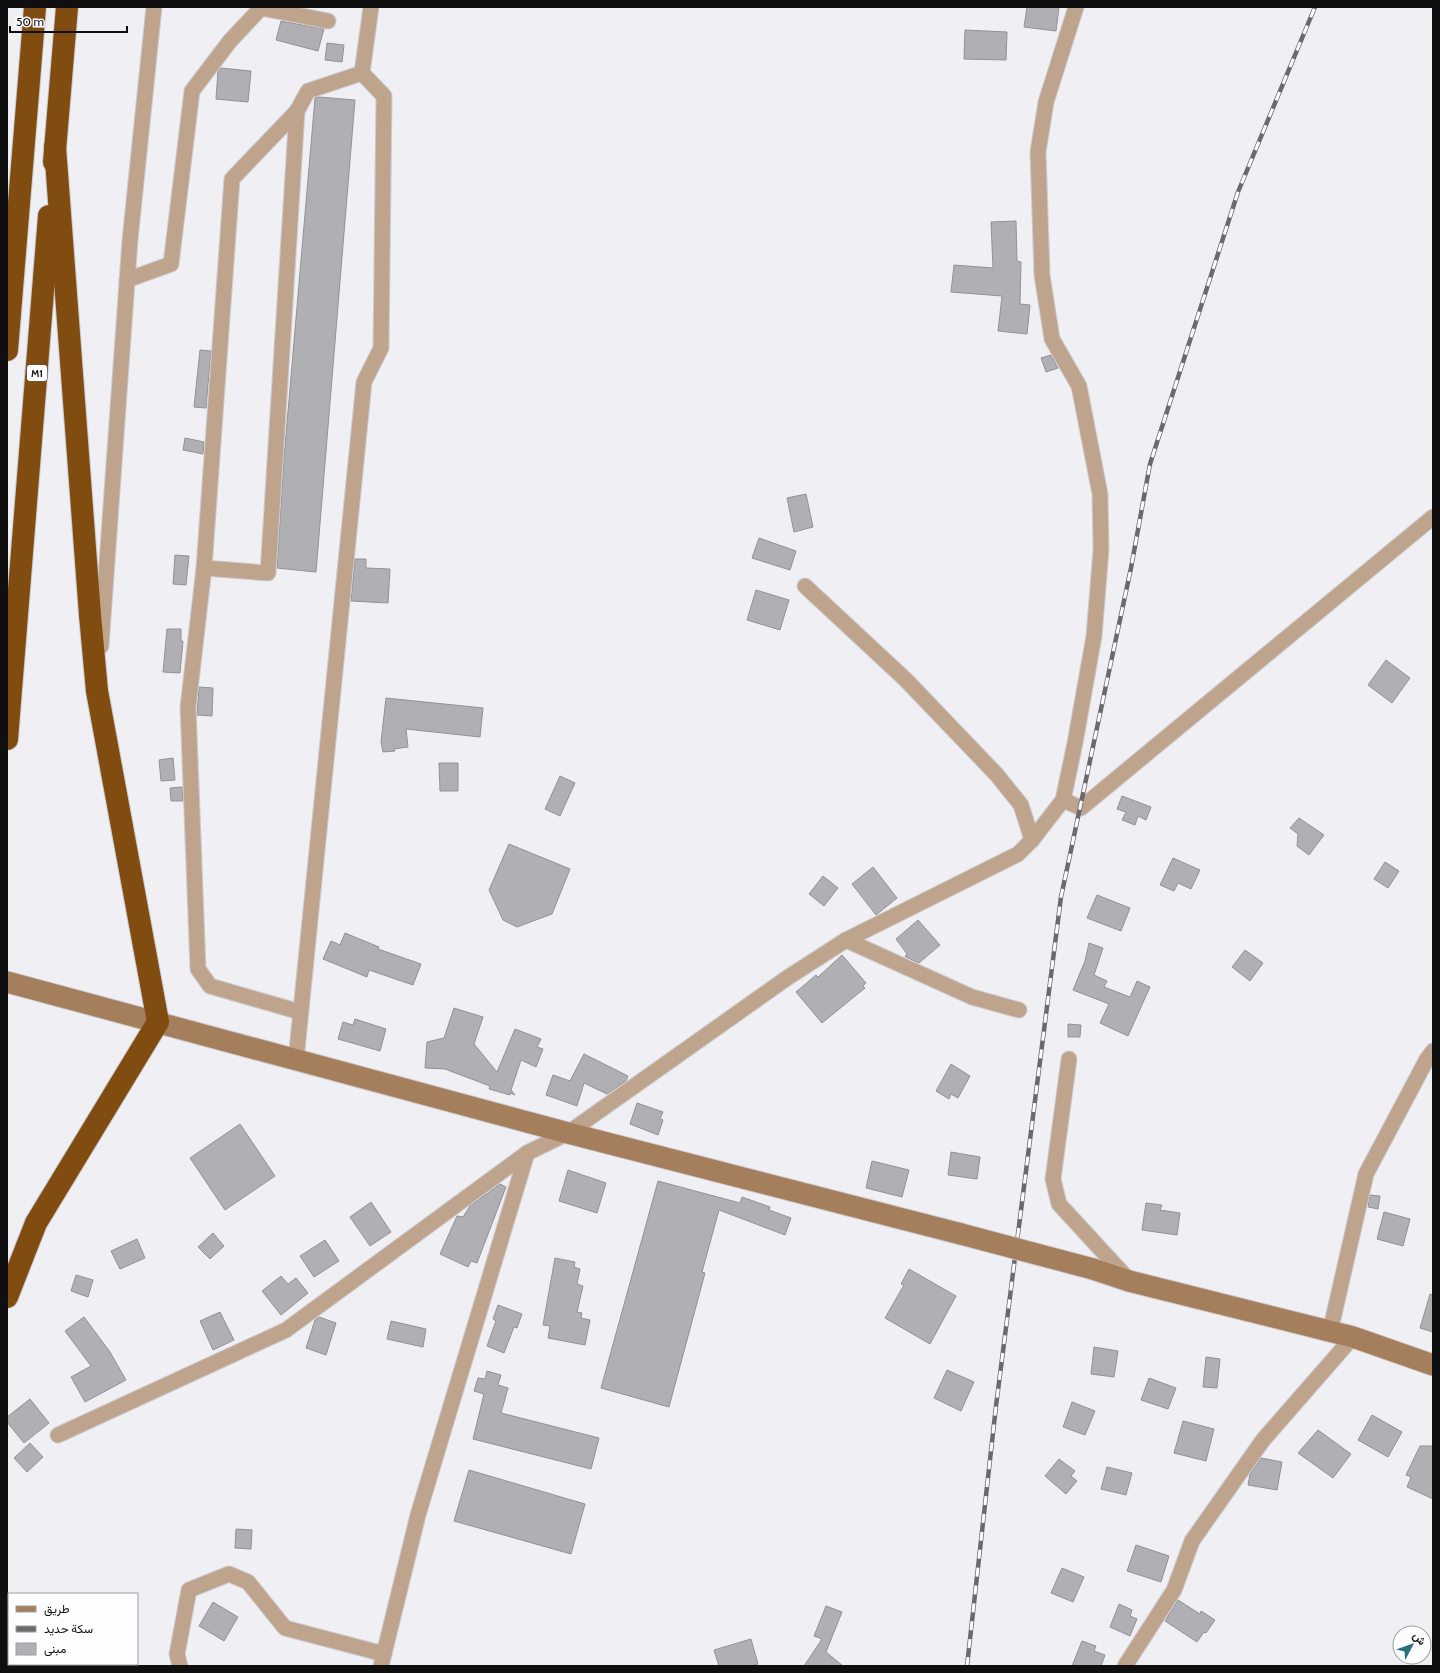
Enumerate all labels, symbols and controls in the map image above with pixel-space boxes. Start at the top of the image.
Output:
scale bar [10,8,127,34]
text: 50 m [16,14,44,29]
road number: M1 [27,365,47,381]
legend [8,1593,138,1665]
text: طريق [44,1601,70,1617]
text: سكة حديد [44,1621,93,1636]
north arrow [1392,1625,1432,1665]
text: ش [1410,1629,1429,1648]
text: مبنى [44,1641,66,1657]

